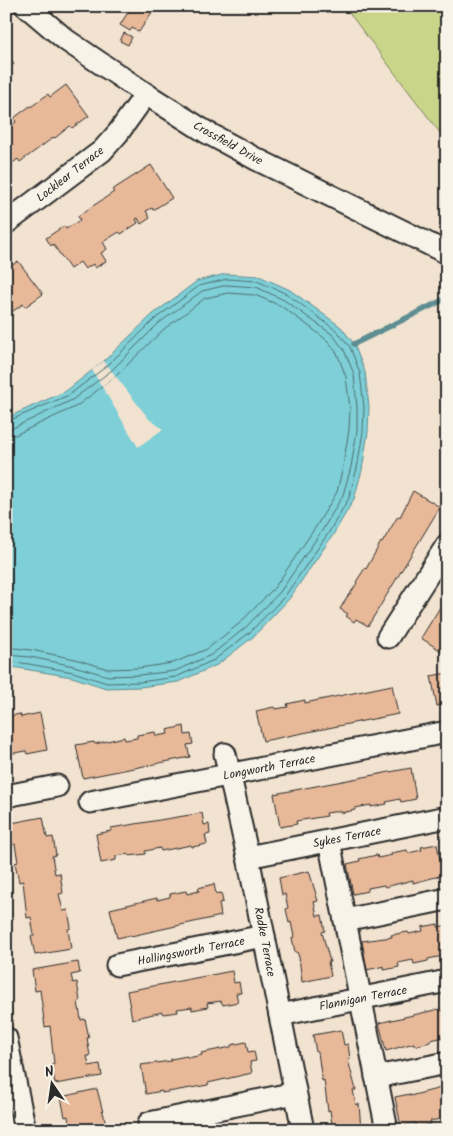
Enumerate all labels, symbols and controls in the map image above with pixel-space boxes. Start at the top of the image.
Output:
street label: Crossfield Drive [189,116,267,171]
street label: Locklear Terrace [32,141,109,207]
street label: Longworth Terrace [221,749,317,786]
street label: Sykes Terrace [311,821,383,853]
street label: Radke Terrace [248,906,281,979]
street label: Hollingsworth Terrace [136,932,247,971]
street label: Flannigan Terrace [318,981,409,1016]
north arrow [28,1058,78,1108]
text: N [43,1061,56,1084]

